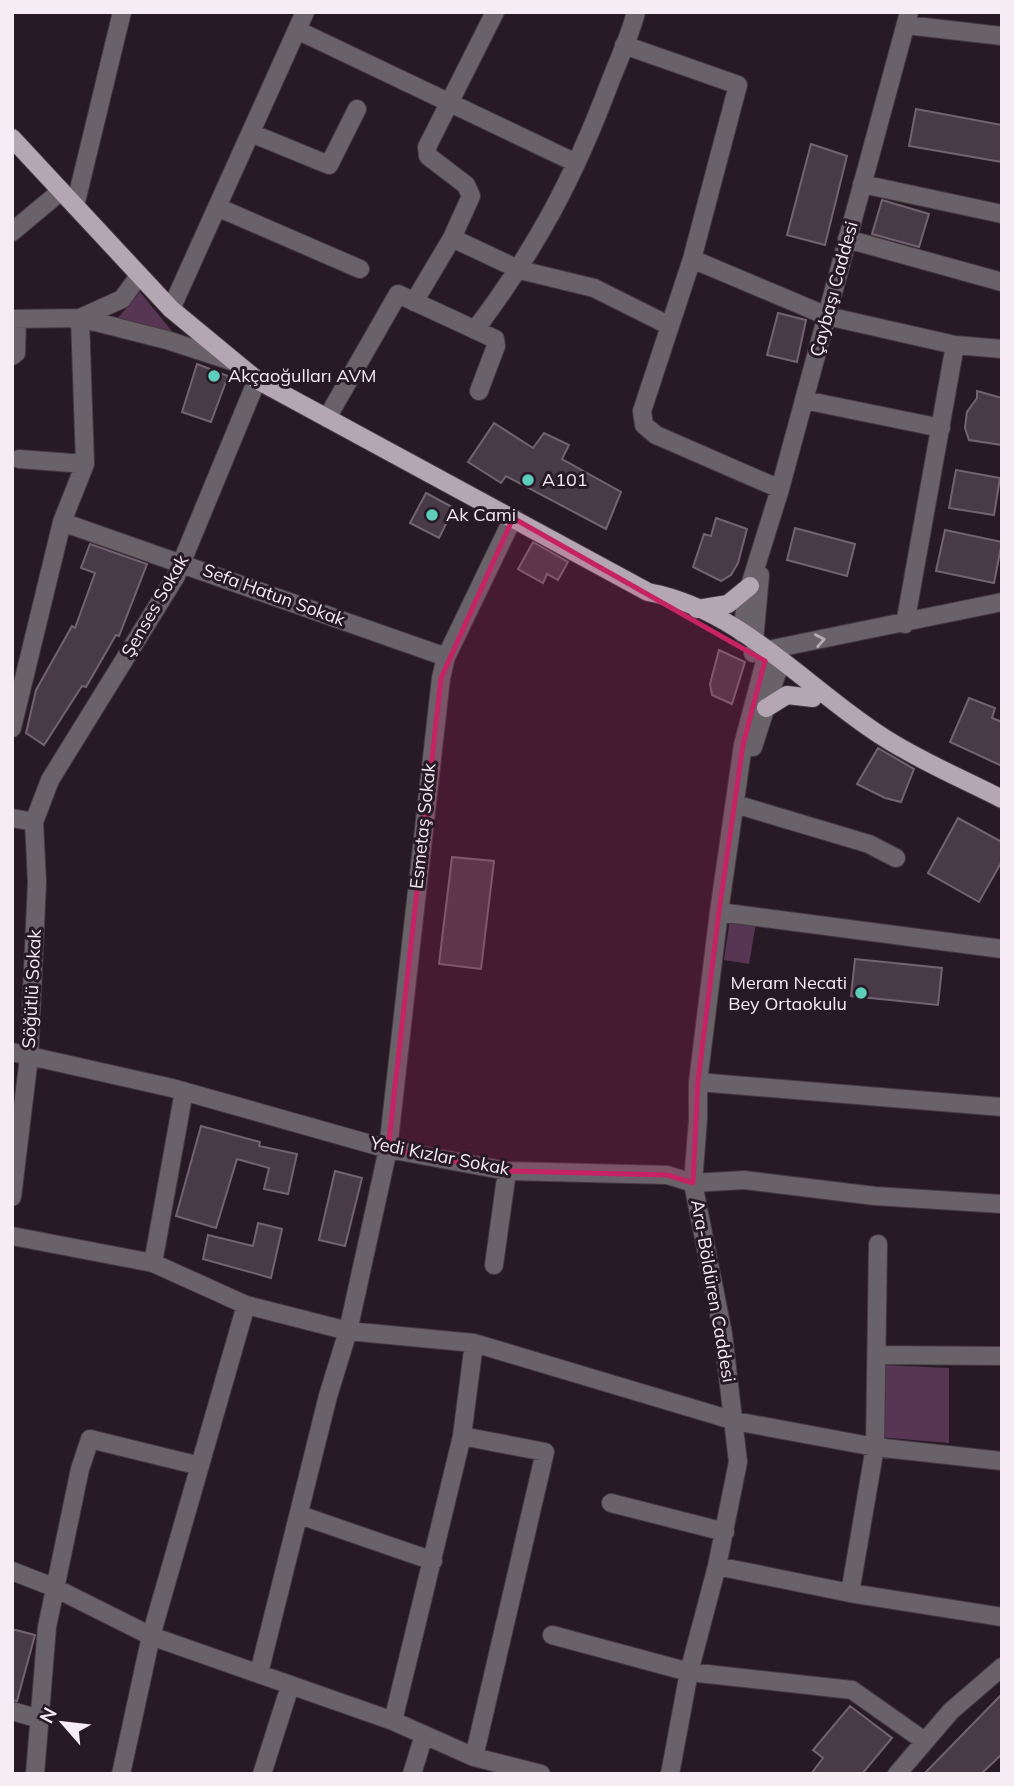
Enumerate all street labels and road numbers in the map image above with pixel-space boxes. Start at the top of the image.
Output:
street label: Çaybaşı Caddesi [804,219,863,359]
street label: Şenses Sokak [116,550,194,661]
street label: Sefa Hatun Sokak [200,558,349,631]
street label: Esmetaş Sokak [404,761,441,890]
street label: Söğütlü Sokak [17,928,46,1049]
street label: Yedi Kızlar Sokak [368,1131,512,1180]
street label: Ara-Böldüren Caddesi [686,1198,741,1384]

